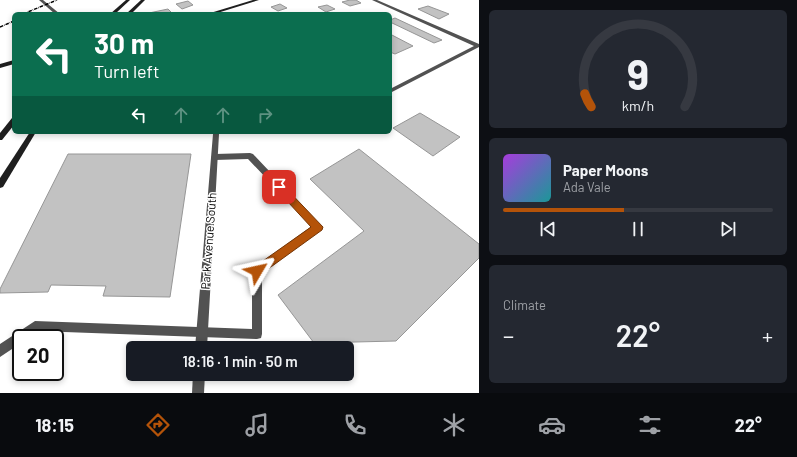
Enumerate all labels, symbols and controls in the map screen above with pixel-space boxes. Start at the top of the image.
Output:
text: 30 m [94,26,154,60]
icon: left [28,28,80,80]
text: 9 [627,48,649,98]
text: Turn left [94,60,160,82]
text: km/h [622,96,654,113]
icon: left [128,104,150,126]
icon: ahead [170,104,192,126]
icon: ahead [212,104,234,126]
icon: right [254,104,276,126]
text: Paper Moons [563,161,648,179]
pin [262,170,296,204]
icon: arrive [268,176,290,198]
text: Ada Vale [563,179,611,195]
street label: Park Avenue South [198,192,218,290]
icon: previous [537,218,559,240]
icon: pause [627,218,649,240]
icon: next [717,218,739,240]
position arrow [236,250,278,292]
text: Climate [503,297,546,313]
text: 22° [616,317,660,353]
text: − [503,322,514,348]
text: + [762,322,773,348]
speed limit sign: 20 [12,329,64,381]
text: 18:16 · 1 min · 50 m [182,352,298,370]
icon: directions [144,411,172,439]
icon: music [243,411,271,439]
icon: phone [341,411,369,439]
icon: climate [440,411,468,439]
icon: car [538,411,566,439]
icon: filters [636,411,664,439]
text: 18:15 [35,414,74,436]
text: 22° [735,414,762,436]

